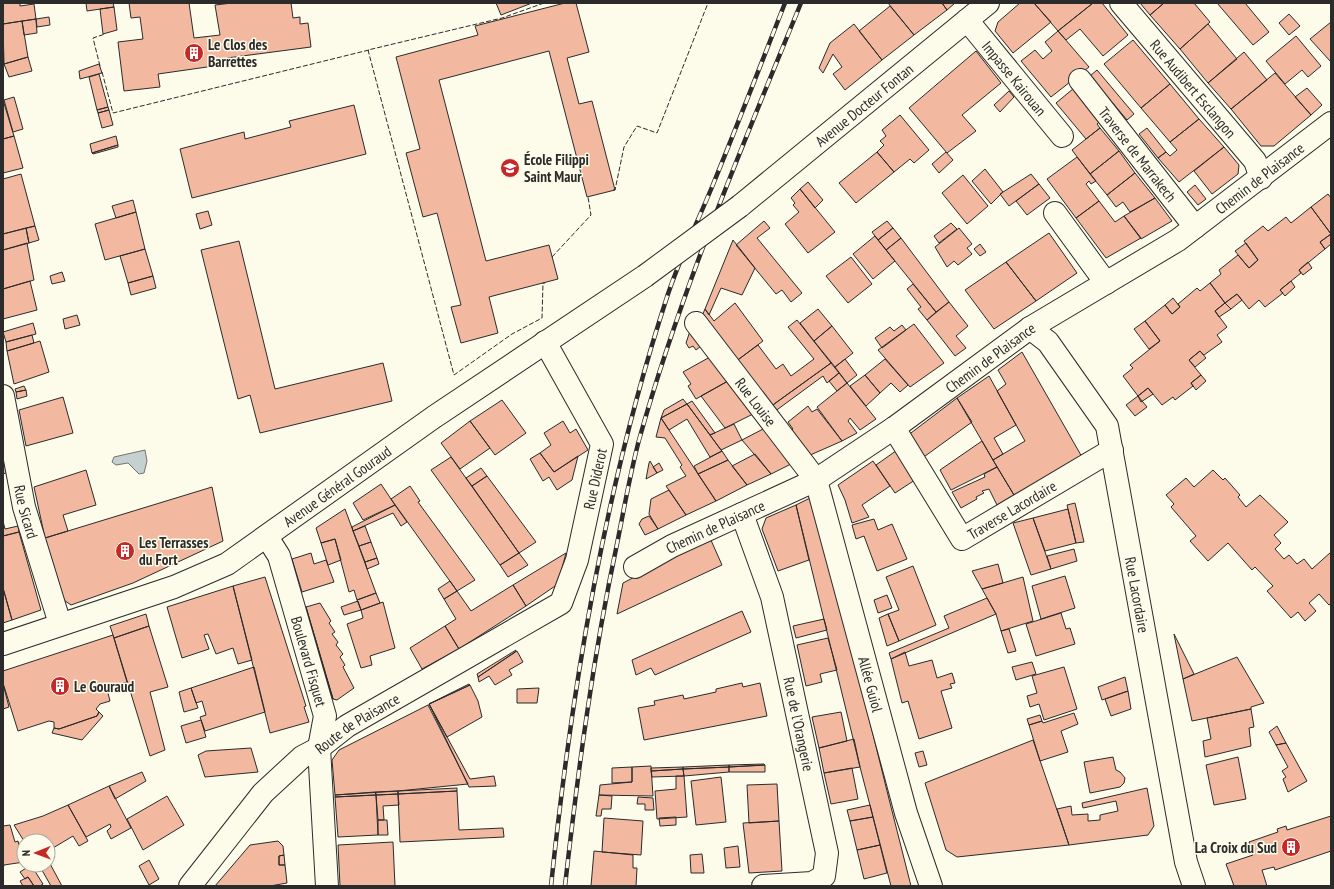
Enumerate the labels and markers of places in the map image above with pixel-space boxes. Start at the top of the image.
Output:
place label: Le Clos des Barrettes [208,35,267,71]
building icon: Le Clos des Barrettes [183,42,205,64]
place label: École Filippi Saint Maur [524,150,589,186]
school or university icon: École Filippi Saint Maur [499,157,521,179]
place label: Les Terrasses du Fort [139,533,208,569]
building icon: Les Terrasses du Fort [114,540,136,562]
building icon: Le Gouraud [49,675,71,697]
place label: Le Gouraud [74,677,134,696]
building icon: La Croix du Sud [1280,836,1302,858]
place label: La Croix du Sud [1195,838,1277,857]

